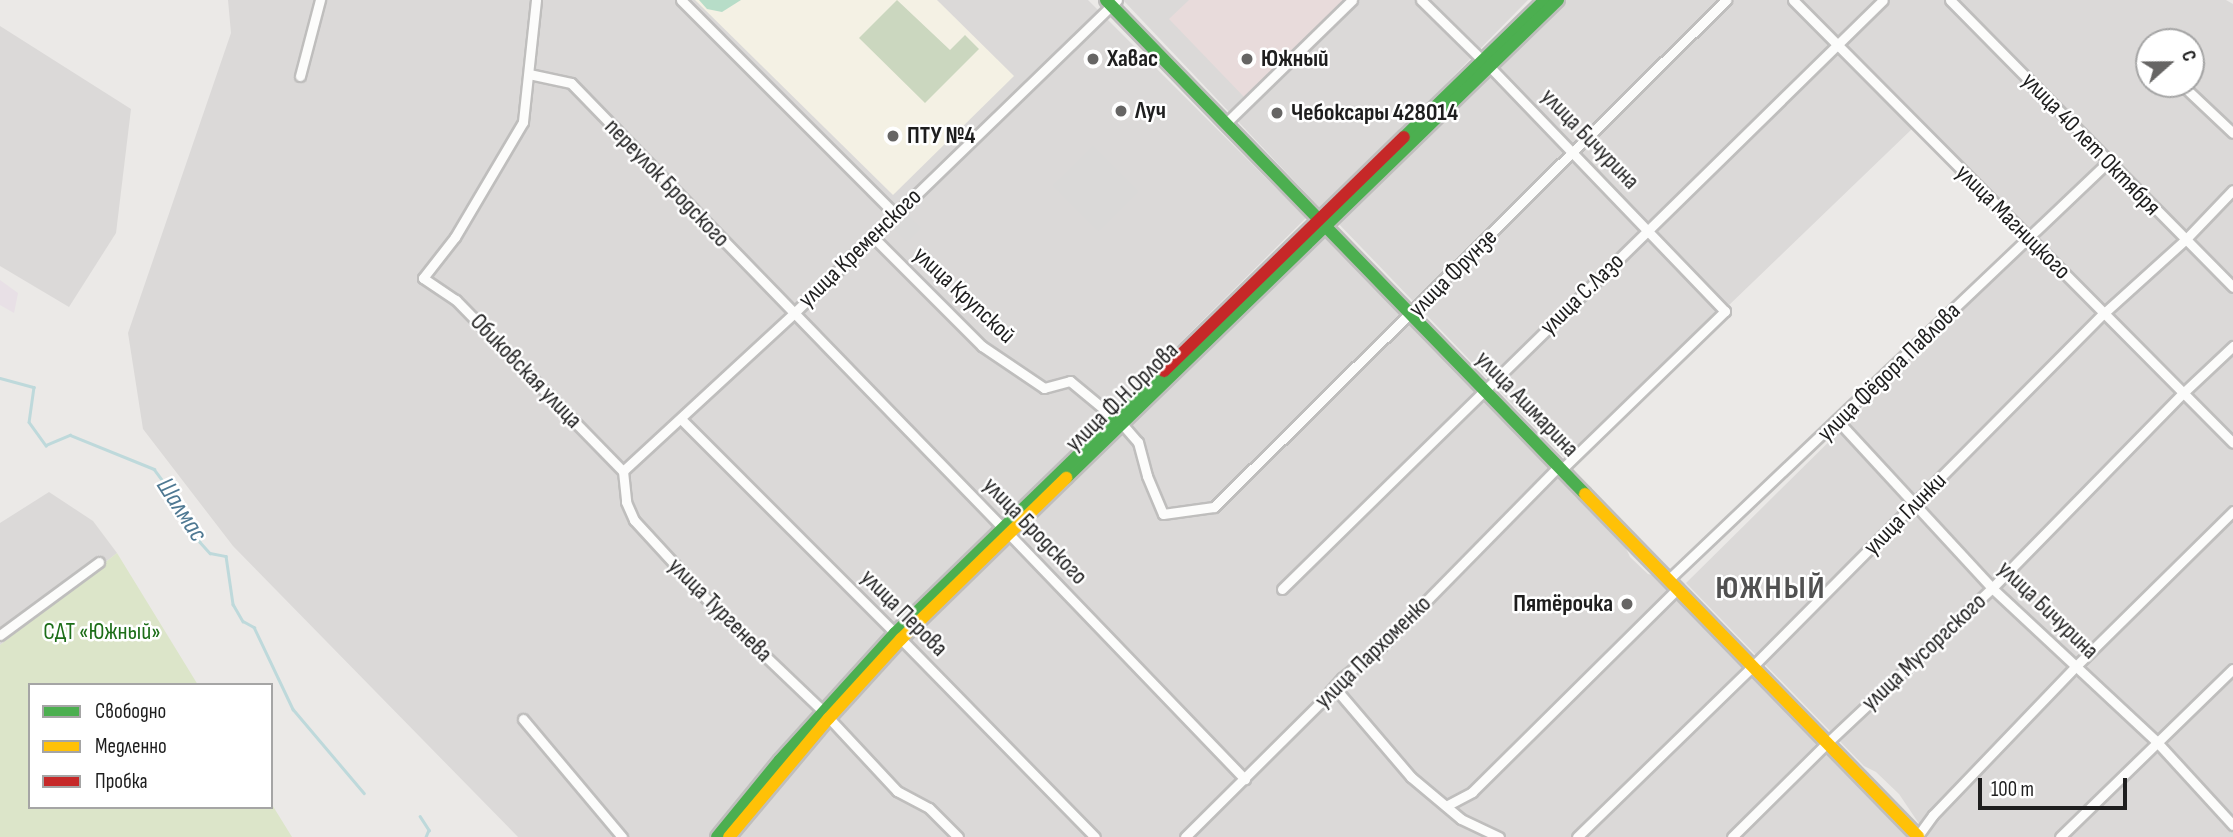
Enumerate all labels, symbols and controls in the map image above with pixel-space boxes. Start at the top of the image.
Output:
north arrow [2135,28,2205,98]
place label: Хавас [1107,45,1158,73]
place label: Южный [1261,45,1328,73]
text: С [2176,47,2201,65]
marker: Хавас [1085,51,1101,67]
marker: Южный [1239,51,1255,67]
street label: улица 40 лет Октября [2015,67,2167,221]
street label: улица Бичурина [1535,82,1645,196]
place label: Луч [1135,97,1166,125]
place label: Чебоксары 428014 [1291,99,1458,127]
marker: Луч [1113,103,1129,119]
marker: Чебоксары 428014 [1269,105,1285,121]
street label: переулок Бродского [598,113,736,253]
place label: ПТУ №4 [907,122,976,150]
marker: ПТУ №4 [885,128,901,144]
street label: улица Магницкого [1950,159,2076,285]
street label: улица Кременского [793,182,927,314]
street label: улица Фрунзе [1403,223,1503,323]
street label: улица Крупской [907,240,1021,350]
street label: улица С.Лазо [1534,247,1630,341]
street label: улица Фёдора Павлова [1812,297,1966,447]
street label: Обиковская улица [464,308,588,434]
street label: улица Ф.Н.Орлова [1060,336,1184,458]
street label: улица Ашмарина [1469,345,1585,463]
street label: улица Глинки [1858,467,1952,561]
street label: улица Бродского [977,471,1093,591]
water label: Шалмас [149,472,213,548]
street label: улица Тургенева [662,552,778,668]
street label: улица Бичурина [1991,555,2105,665]
street label: улица Перова [854,563,954,663]
district label: ЮЖНЫЙ [1716,570,1826,608]
street label: улица Мусоргского [1856,587,1992,717]
street label: улица Пархоменко [1309,589,1437,715]
place label: Пятёрочка [1513,590,1613,618]
marker: Пятёрочка [1619,596,1635,612]
park label: СДТ «Южный» [43,618,161,646]
legend [28,683,273,809]
text: Свободно [95,699,166,724]
text: Медленно [95,734,167,759]
scale bar [1981,764,2130,808]
text: Пробка [95,769,148,794]
text: 100 m [1991,777,2034,802]

